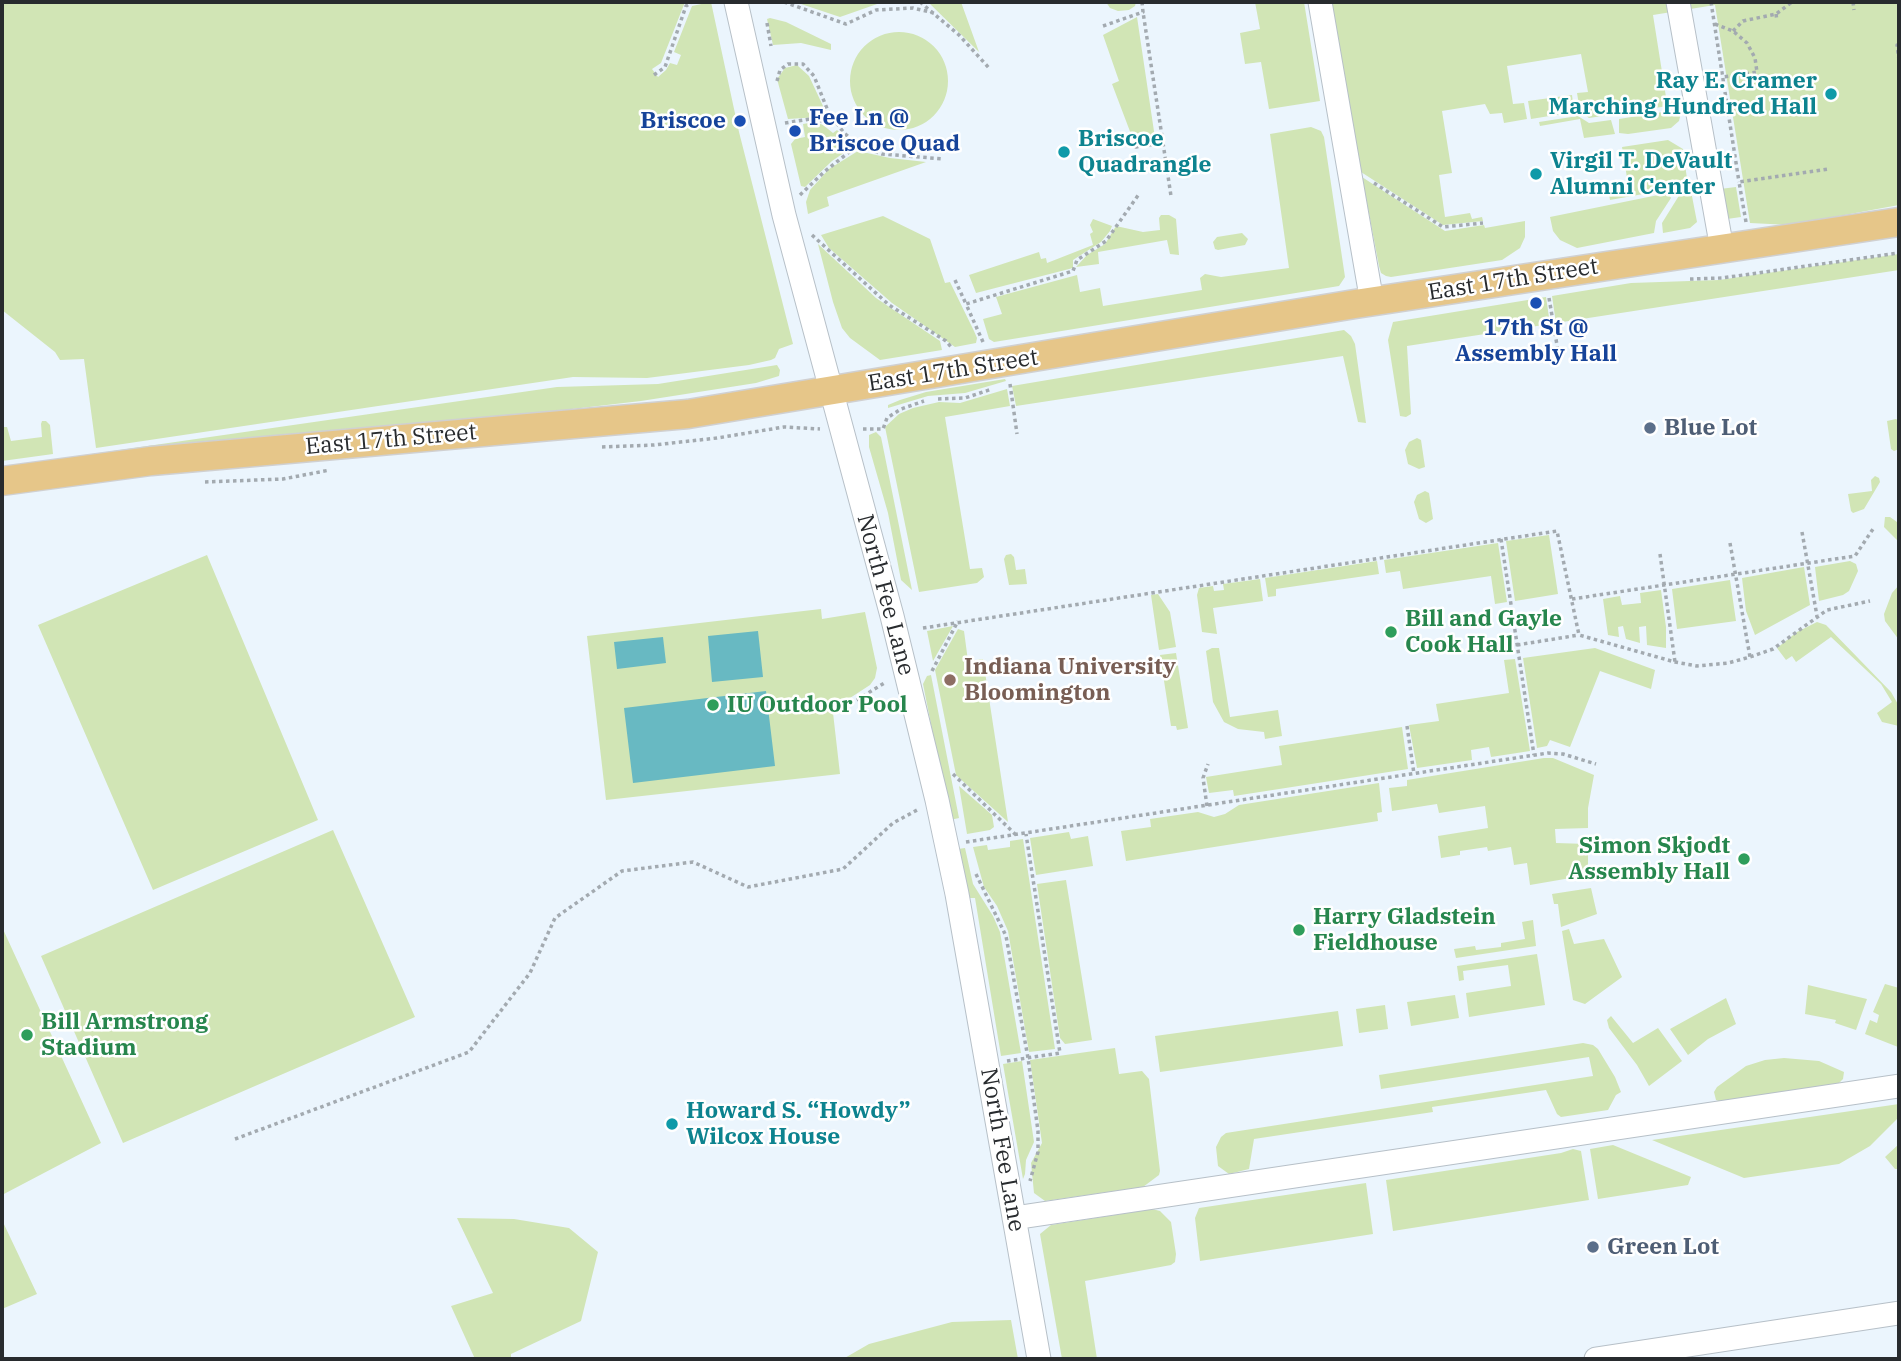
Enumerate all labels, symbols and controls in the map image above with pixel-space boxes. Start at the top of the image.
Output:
place label: Ray E. Cramer Marching Hundred Hall [1549,67,1817,121]
marker: Ray E. Cramer Marching Hundred Hall [1823,86,1839,102]
place label: Fee Ln @ Briscoe Quad [809,104,960,158]
place label: Briscoe [640,107,726,135]
marker: Briscoe [732,113,748,129]
marker: Fee Ln @ Briscoe Quad [787,123,803,139]
place label: Briscoe Quadrangle [1078,125,1212,179]
marker: Briscoe Quadrangle [1056,144,1072,160]
place label: Virgil T. DeVault Alumni Center [1550,147,1732,201]
marker: Virgil T. DeVault Alumni Center [1528,166,1544,182]
street label: East 17th Street [1426,253,1600,307]
marker: 17th St @ Assembly Hall [1528,295,1544,311]
place label: 17th St @ Assembly Hall [1455,314,1617,368]
street label: East 17th Street [866,344,1040,398]
place label: Blue Lot [1664,414,1757,442]
street label: East 17th Street [304,419,478,461]
marker: Blue Lot [1642,420,1658,436]
street label: North Fee Lane [850,511,920,679]
place label: Bill and Gayle Cook Hall [1405,605,1562,659]
marker: Bill and Gayle Cook Hall [1383,624,1399,640]
place label: Indiana University Bloomington [964,653,1176,707]
marker: Indiana University Bloomington [942,672,958,688]
place label: IU Outdoor Pool [727,691,908,719]
marker: IU Outdoor Pool [705,697,721,713]
place label: Simon Skjodt Assembly Hall [1568,832,1730,886]
marker: Simon Skjodt Assembly Hall [1736,851,1752,867]
place label: Harry Gladstein Fieldhouse [1313,903,1496,957]
marker: Harry Gladstein Fieldhouse [1291,922,1307,938]
place label: Bill Armstrong Stadium [41,1008,208,1062]
marker: Bill Armstrong Stadium [19,1027,35,1043]
street label: North Fee Lane [974,1066,1030,1234]
place label: Howard S. “Howdy” Wilcox House [686,1097,911,1151]
marker: Howard S. “Howdy” Wilcox House [664,1116,680,1132]
place label: Green Lot [1607,1233,1719,1261]
marker: Green Lot [1585,1239,1601,1255]

